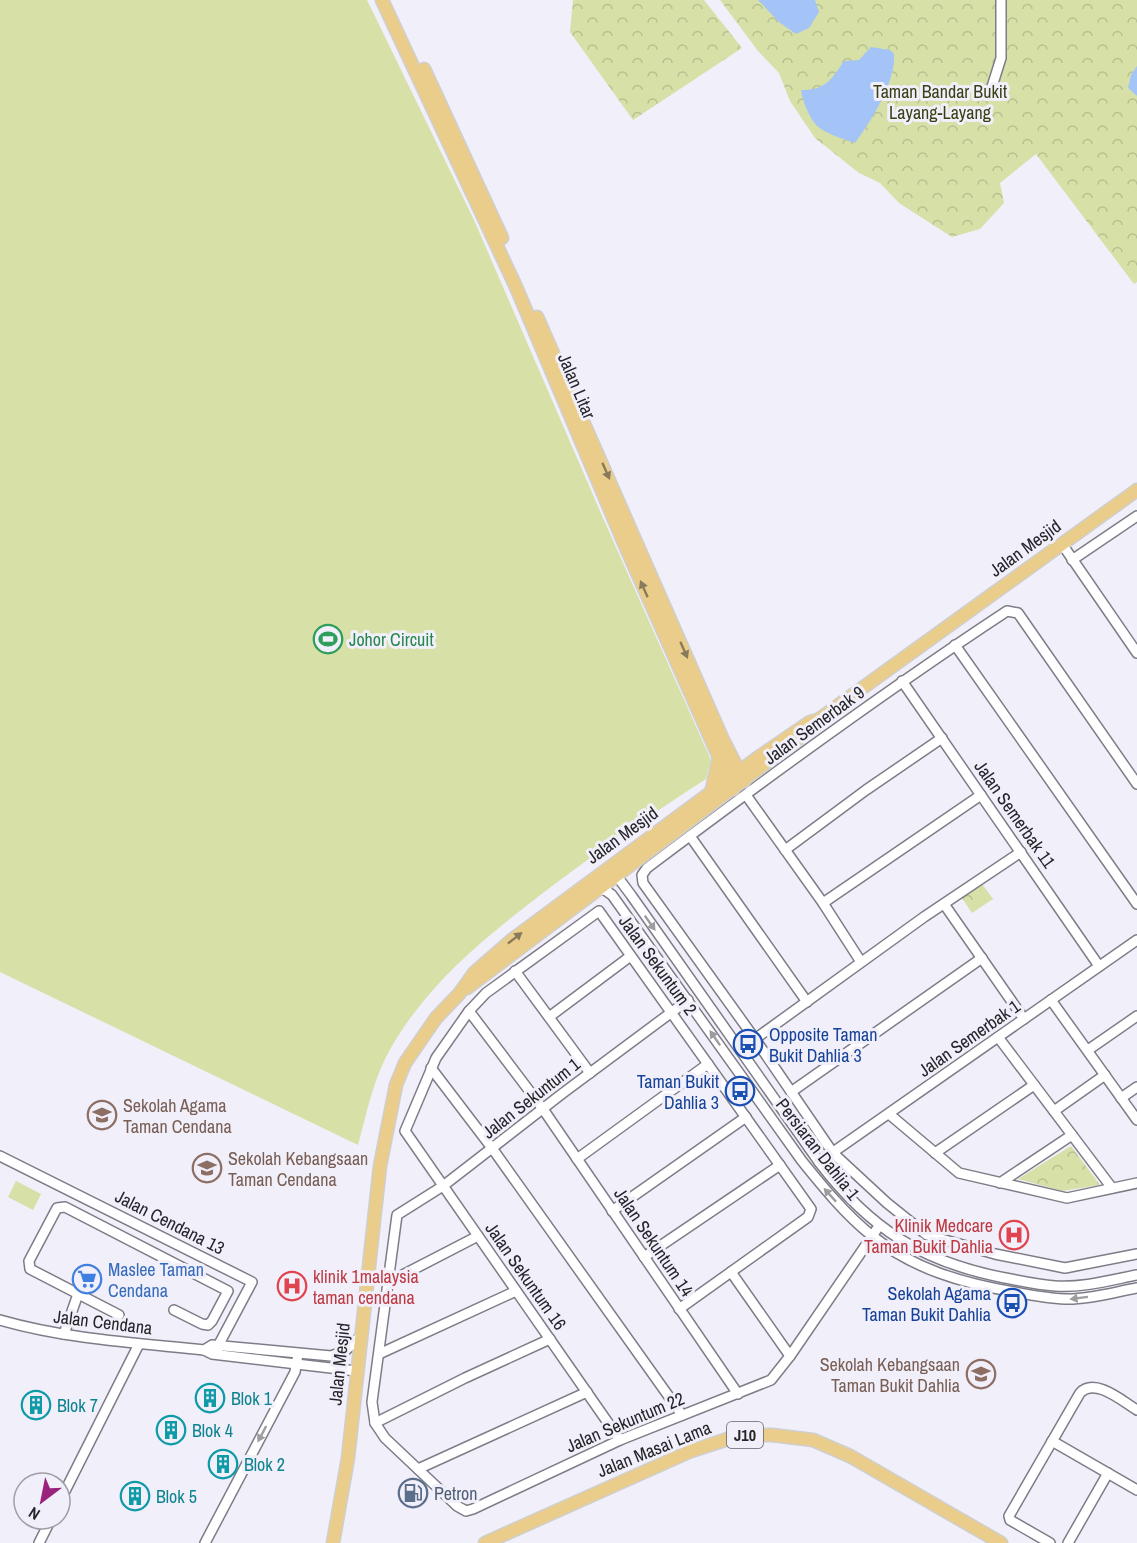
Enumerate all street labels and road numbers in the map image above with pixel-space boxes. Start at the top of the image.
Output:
street label: Jalan Litar [552,349,602,423]
street label: Jalan Mesjid [984,514,1066,582]
street label: Jalan Semerbak 9 [759,680,869,770]
street label: Jalan Semerbak 11 [969,755,1062,873]
street label: Jalan Mesjid [581,801,663,869]
street label: Jalan Sekuntum 2 [613,910,703,1020]
street label: Jalan Semerbak 1 [913,993,1026,1082]
street label: Jalan Sekuntum 1 [477,1051,586,1144]
street label: Persiaran Dahlia 1 [770,1093,866,1206]
street label: Jalan Sekuntum 14 [608,1183,700,1301]
street label: Jalan Cendana 13 [111,1184,229,1260]
street label: Jalan Sekuntum 16 [480,1217,572,1335]
street label: Jalan Cendana [52,1304,154,1340]
street label: Jalan Mesjid [322,1321,356,1407]
street label: Jalan Sekuntum 22 [562,1386,688,1458]
street label: Jalan Masai Lama [593,1415,715,1483]
road number: J10 [727,1422,763,1448]

